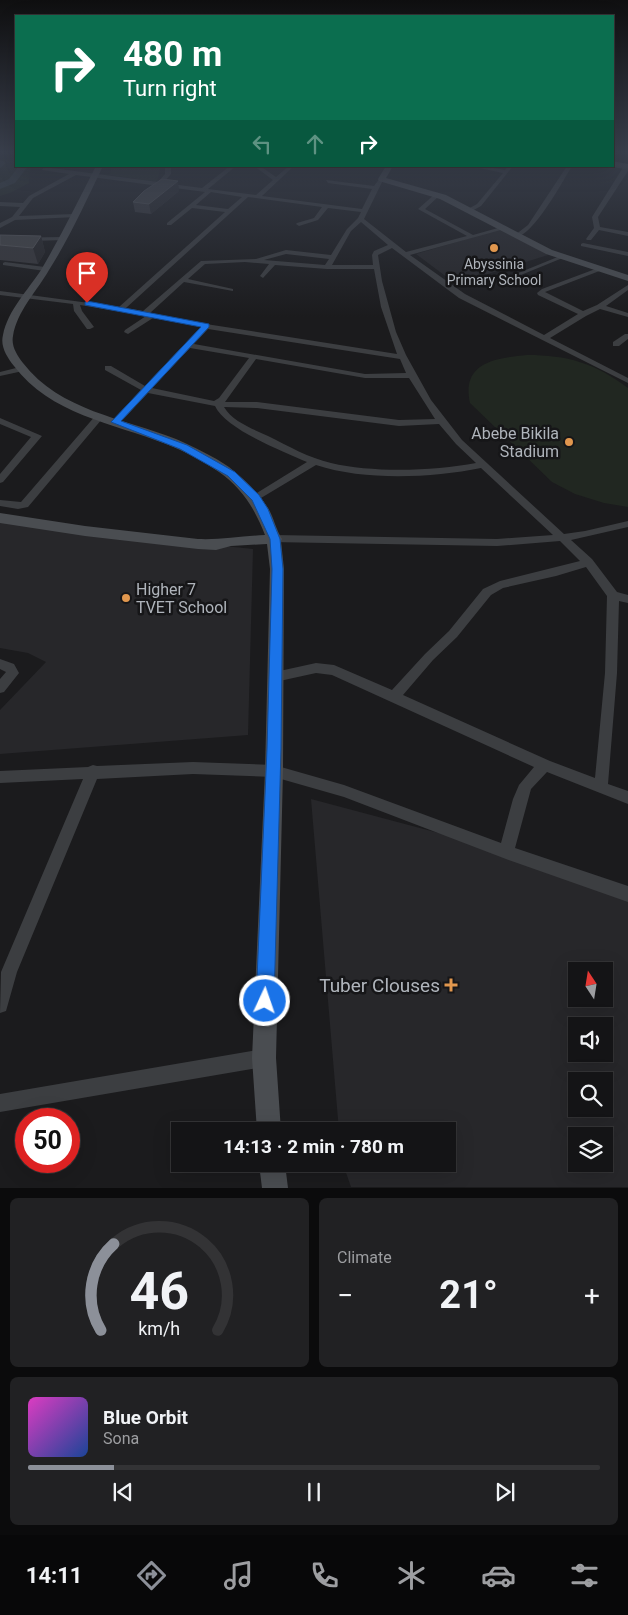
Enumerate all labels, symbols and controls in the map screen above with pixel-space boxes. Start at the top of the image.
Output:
text: 480 m [123,34,222,75]
icon: right [40,35,105,100]
text: Turn right [123,76,217,101]
icon: left [248,130,276,158]
icon: ahead [301,130,329,158]
icon: right [354,130,382,158]
marker: Abyssinia Primary School [488,242,500,254]
pin [66,252,108,303]
place label: Abyssinia Primary School [447,256,541,288]
icon: arrive [73,259,101,287]
place label: Abebe Bikila Stadium [471,424,559,461]
marker: Abebe Bikila Stadium [563,436,575,448]
place label: Higher 7 TVET School [136,580,227,617]
marker: Higher 7 TVET School [120,592,132,604]
north arrow [568,962,612,1008]
map controls [568,962,613,1172]
position arrow [238,974,290,1026]
place label: Tuber Clouses [319,974,440,997]
marker: Tuber Clouses [444,978,458,992]
button: sound [568,1017,613,1062]
button: search [568,1072,613,1117]
speed limit sign: 50 [15,1108,80,1173]
button: layers [568,1127,613,1172]
text: 14:13 · 2 min · 780 m [223,1135,404,1158]
text: Climate [337,1248,392,1267]
text: 46 [130,1261,189,1322]
text: 21° [439,1273,498,1317]
text: − [337,1279,353,1312]
text: + [584,1279,600,1312]
text: km/h [139,1318,180,1339]
text: Blue Orbit [103,1406,188,1429]
text: Sona [103,1429,139,1448]
icon: previous [109,1478,137,1506]
icon: pause [300,1478,328,1506]
icon: next [491,1478,519,1506]
icon: directions [134,1558,169,1593]
icon: music [221,1558,256,1593]
icon: phone [307,1558,342,1593]
icon: climate [394,1558,429,1593]
icon: car [481,1558,516,1593]
icon: filters [567,1558,602,1593]
text: 14:11 [26,1563,82,1588]

